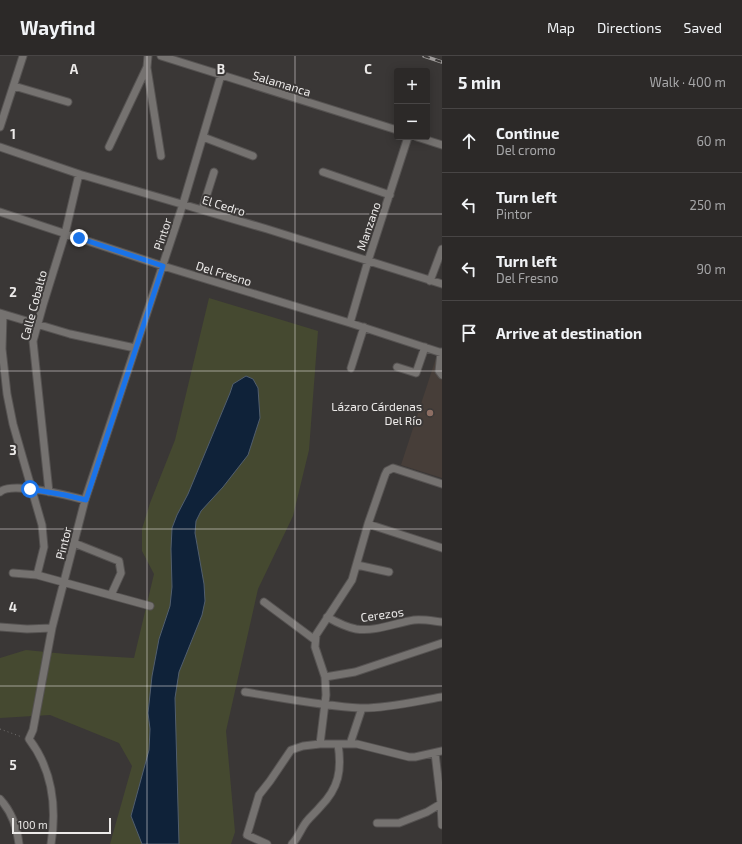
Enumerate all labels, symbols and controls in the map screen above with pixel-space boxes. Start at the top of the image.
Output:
text: Wayfind [20,16,95,39]
text: Map [547,19,575,36]
text: Directions [597,19,662,36]
text: Saved [684,19,722,36]
text: A [70,61,79,77]
text: B [217,61,225,77]
text: C [364,61,372,77]
street label: Salamanca [251,68,313,98]
map controls [394,68,430,140]
button: + [394,68,430,104]
text: 5 min [458,72,501,92]
text: Walk · 400 m [650,74,726,90]
button: − [394,104,430,140]
text: Continue [496,124,559,142]
text: 1 [10,126,16,142]
icon: ahead [458,130,480,152]
text: 60 m [696,133,726,149]
text: Del cromo [496,142,556,158]
text: Turn left [496,188,557,206]
street label: El Cedro [201,192,247,218]
icon: left [458,194,480,216]
text: 250 m [690,197,726,213]
street label: Manzano [353,200,383,252]
text: Pintor [496,206,532,222]
street label: Pintor [150,216,174,252]
route end [70,229,88,247]
text: Turn left [496,252,557,270]
street label: Del Fresno [194,258,254,288]
icon: left [458,258,480,280]
text: 90 m [696,261,726,277]
street label: Calle Cobalto [17,268,49,341]
text: Del Fresno [496,270,558,286]
text: 2 [9,284,17,300]
icon: arrive [458,322,480,344]
text: Arrive at destination [496,324,642,342]
place label: Lázaro Cárdenas Del Río [331,399,422,427]
marker: Lázaro Cárdenas Del Río [425,408,435,418]
text: 3 [9,442,17,458]
route start [21,480,39,498]
street label: Pintor [52,525,74,561]
text: 4 [9,599,17,615]
street label: Cerezos [360,604,404,624]
text: 5 [9,757,17,773]
scale bar [12,816,111,835]
text: 100 m [18,818,48,831]

